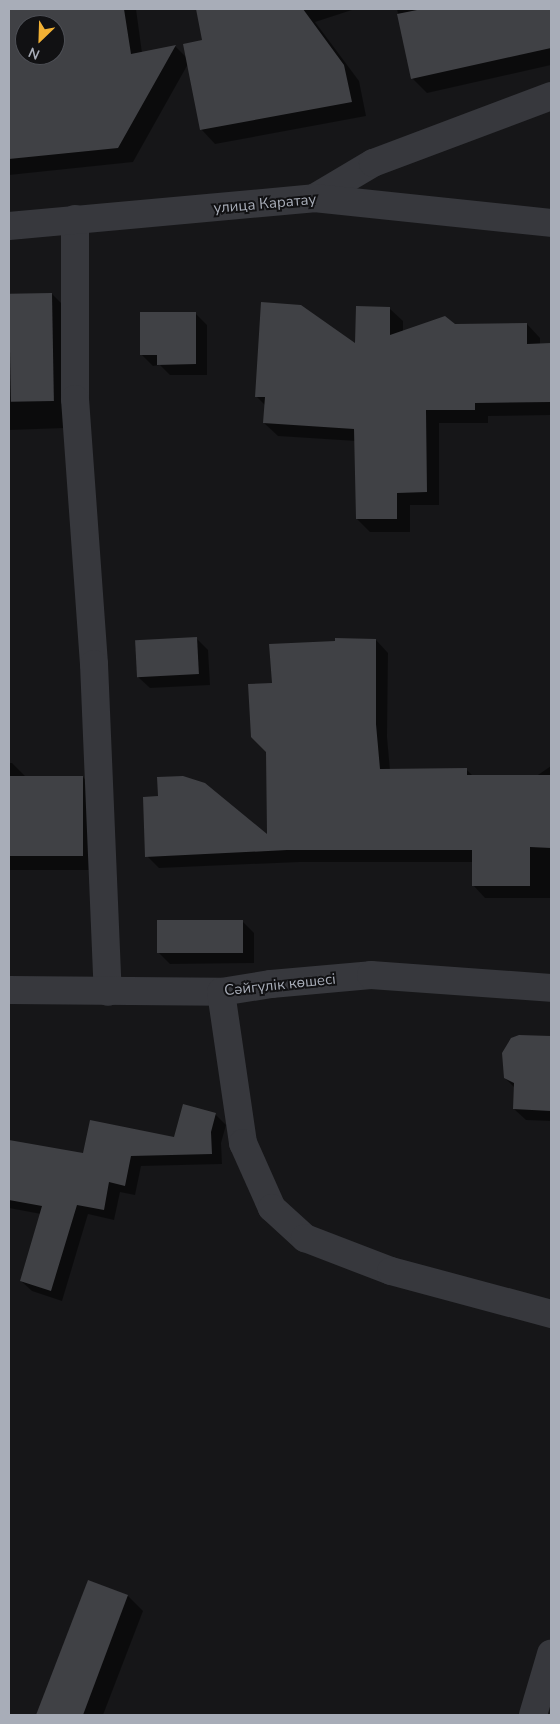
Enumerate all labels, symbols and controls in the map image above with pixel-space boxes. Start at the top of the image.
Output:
north arrow [15,15,65,65]
text: N [25,42,43,64]
street label: улица Каратау [213,191,317,217]
street label: Сәйгүлік көшесі [223,970,337,1000]

